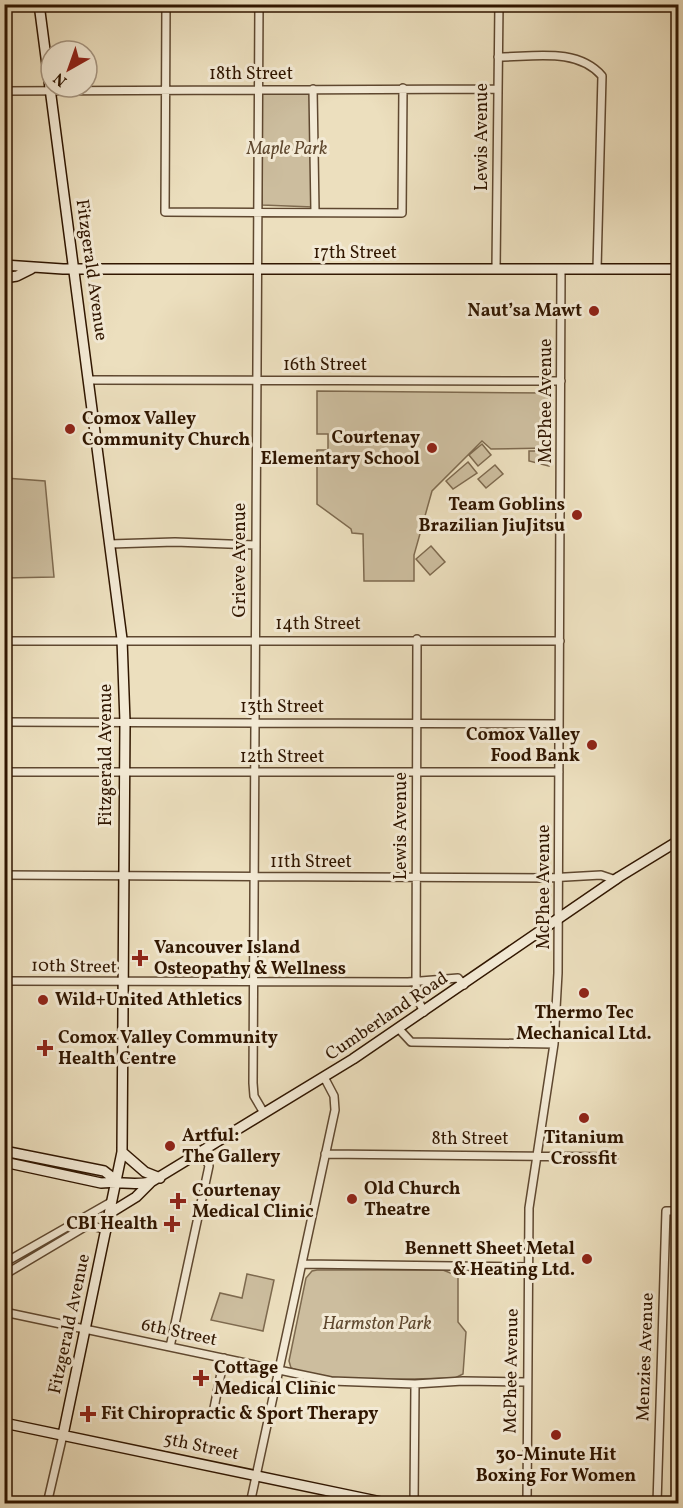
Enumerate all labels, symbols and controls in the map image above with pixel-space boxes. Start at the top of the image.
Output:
north arrow [39,39,99,99]
street label: 18th Street [209,62,293,87]
text: N [49,67,72,91]
street label: Lewis Avenue [470,83,495,191]
park label: Maple Park [246,137,327,162]
street label: Fitzgerald Avenue [69,198,113,342]
street label: 17th Street [313,241,397,266]
place label: Naut’sa Mawt [468,299,582,324]
marker: Naut’sa Mawt [587,304,601,318]
street label: McPhee Avenue [534,338,559,464]
street label: 16th Street [283,353,367,378]
place label: Comox Valley Community Church [82,407,250,453]
marker: Comox Valley Community Church [63,422,77,436]
place label: Courtenay Elementary School [261,426,420,472]
marker: Courtenay Elementary School [425,441,439,455]
place label: Team Goblins Brazilian JiuJitsu [418,493,565,539]
street label: Grieve Avenue [228,503,253,617]
marker: Team Goblins Brazilian JiuJitsu [570,508,584,522]
street label: 14th Street [275,612,361,637]
street label: Fitzgerald Avenue [94,684,119,826]
street label: 13th Street [240,695,324,720]
place label: Comox Valley Food Bank [466,723,580,769]
marker: Comox Valley Food Bank [585,738,599,752]
street label: 12th Street [240,745,324,770]
street label: Lewis Avenue [389,772,414,880]
street label: McPhee Avenue [532,824,557,950]
street label: 11th Street [270,850,352,875]
place label: Vancouver Island Osteopathy & Wellness [154,936,346,982]
marker: Vancouver Island Osteopathy & Wellness [131,949,149,967]
street label: 10th Street [31,954,117,980]
street label: Cumberland Road [321,967,453,1067]
marker: Thermo Tec Mechanical Ltd. [577,986,591,1000]
place label: Wild+United Athletics [55,988,242,1013]
marker: Wild+United Athletics [36,993,50,1007]
place label: Thermo Tec Mechanical Ltd. [516,1001,652,1047]
place label: Comox Valley Community Health Centre [58,1026,278,1072]
marker: Comox Valley Community Health Centre [36,1039,54,1057]
marker: Titanium Crossfit [577,1111,591,1125]
place label: Artful: The Gallery [182,1124,280,1170]
place label: Titanium Crossfit [544,1126,624,1172]
street label: 8th Street [432,1127,508,1152]
marker: Artful: The Gallery [163,1139,177,1153]
place label: Old Church Theatre [364,1177,461,1223]
place label: Courtenay Medical Clinic [192,1179,314,1225]
marker: Courtenay Medical Clinic [169,1192,187,1210]
marker: Old Church Theatre [345,1192,359,1206]
place label: CBI Health [66,1212,158,1237]
marker: CBI Health [163,1215,181,1233]
place label: Bennett Sheet Metal & Heating Ltd. [405,1237,575,1283]
street label: Fitzgerald Avenue [43,1252,97,1396]
marker: Bennett Sheet Metal & Heating Ltd. [580,1252,594,1266]
street label: Menzies Avenue [631,1292,661,1422]
street label: McPhee Avenue [498,1308,526,1434]
park label: Harmston Park [322,1312,432,1337]
street label: 6th Street [139,1313,219,1353]
place label: Cottage Medical Clinic [214,1356,336,1402]
marker: Cottage Medical Clinic [192,1369,210,1387]
place label: Fit Chiropractic & Sport Therapy [101,1402,378,1427]
marker: Fit Chiropractic & Sport Therapy [79,1405,97,1423]
street label: 5th Street [161,1427,241,1467]
marker: 30-Minute Hit Boxing For Women [549,1428,563,1442]
place label: 30-Minute Hit Boxing For Women [476,1443,636,1489]

